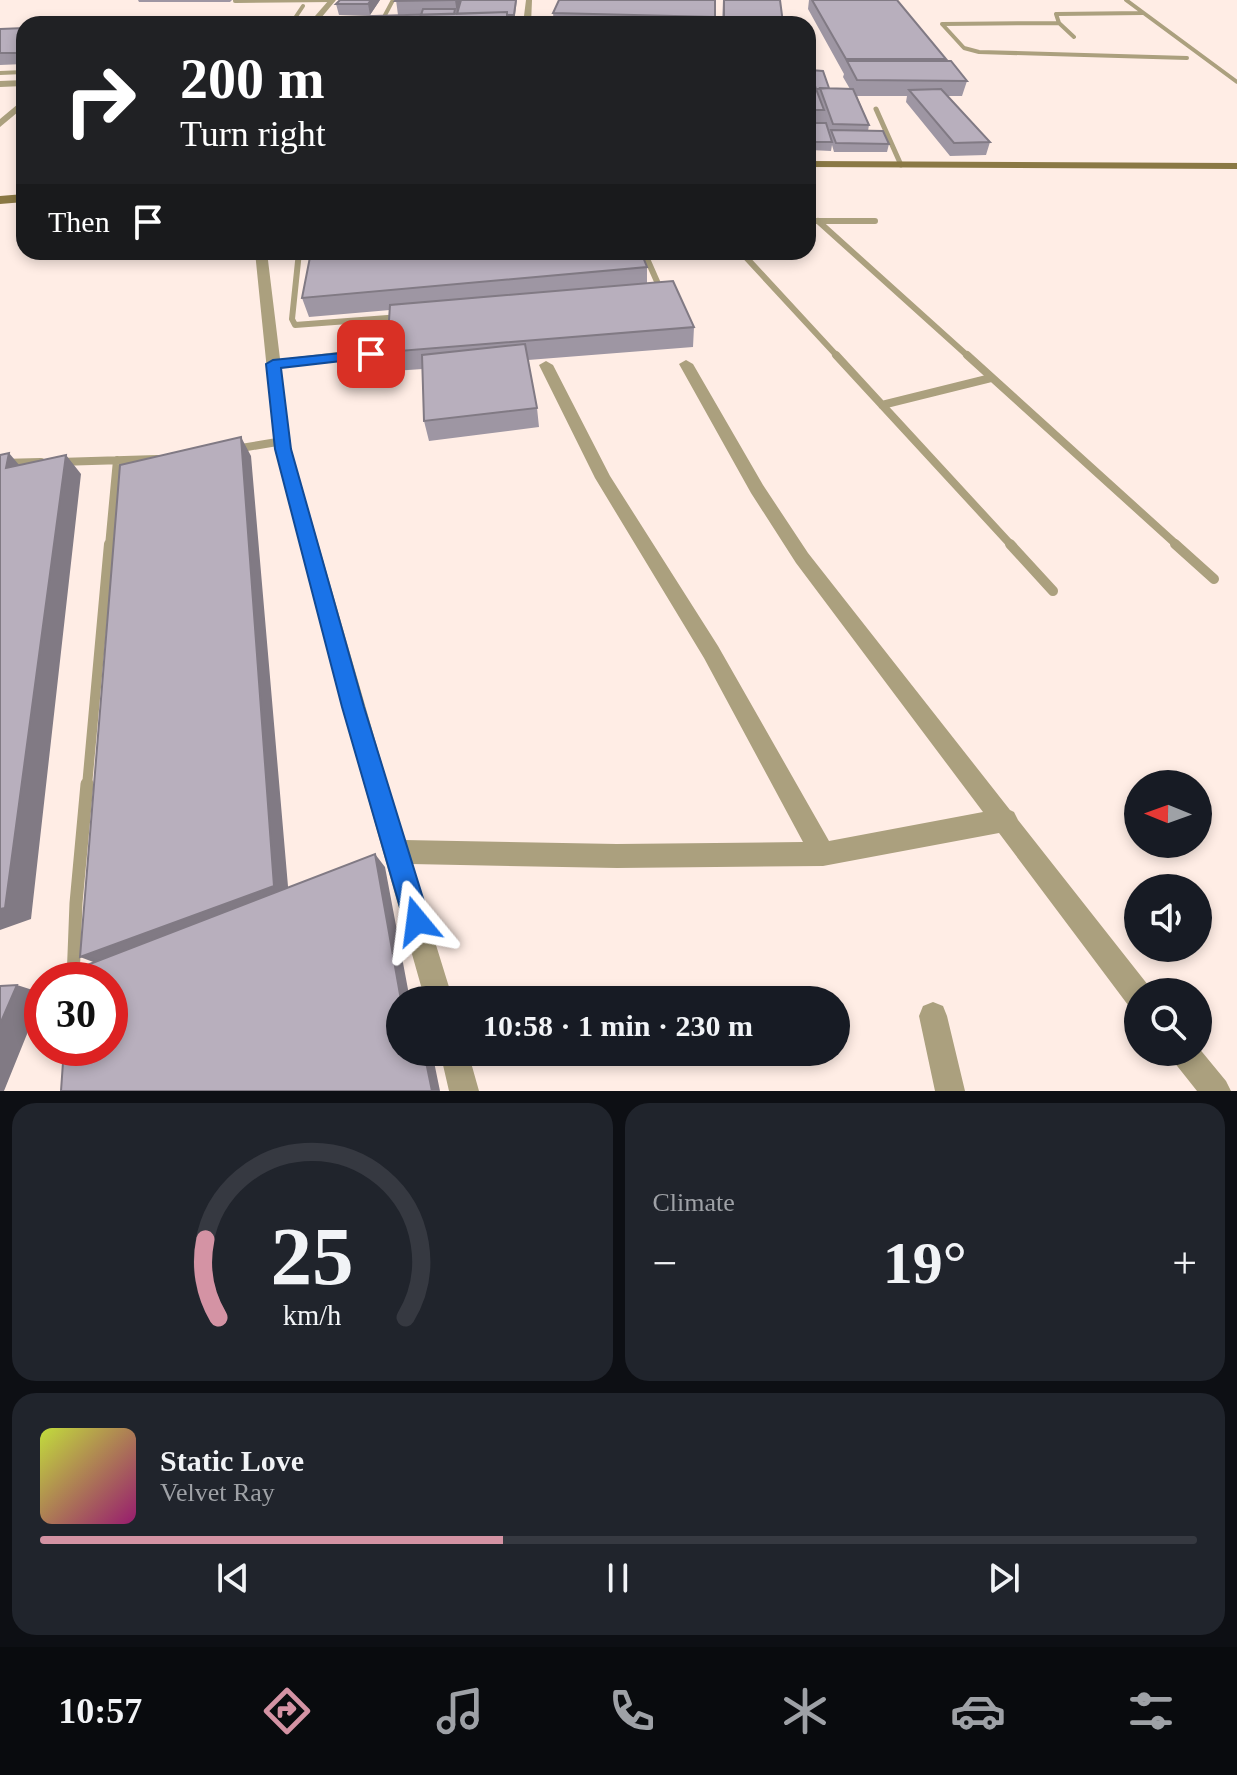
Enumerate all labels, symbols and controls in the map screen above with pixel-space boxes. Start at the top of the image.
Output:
icon: right [48,48,152,152]
text: 200 m [180,48,325,110]
text: Turn right [180,114,326,154]
icon: arrive [126,200,170,244]
text: Then [48,205,110,238]
pin [337,320,405,388]
icon: arrive [349,332,393,376]
north arrow [1124,770,1212,858]
map controls [1124,770,1212,1066]
button: sound [1124,874,1212,962]
position arrow [375,879,459,963]
speed limit sign: 30 [24,962,128,1066]
button: search [1124,978,1212,1066]
text: 10:58 · 1 min · 230 m [483,1009,753,1042]
text: Climate [653,1188,735,1217]
text: 25 [271,1210,354,1302]
text: 19° [883,1230,967,1296]
text: − [653,1239,677,1288]
text: + [1172,1239,1197,1288]
text: km/h [283,1300,342,1331]
text: Static Love [160,1444,304,1477]
text: Velvet Ray [160,1478,275,1507]
icon: previous [211,1556,255,1600]
icon: pause [596,1556,640,1600]
icon: next [982,1556,1026,1600]
icon: directions [259,1683,315,1739]
icon: music [432,1683,488,1739]
icon: phone [604,1683,660,1739]
icon: climate [777,1683,833,1739]
icon: car [950,1683,1006,1739]
icon: filters [1123,1683,1179,1739]
text: 10:57 [58,1691,142,1731]

